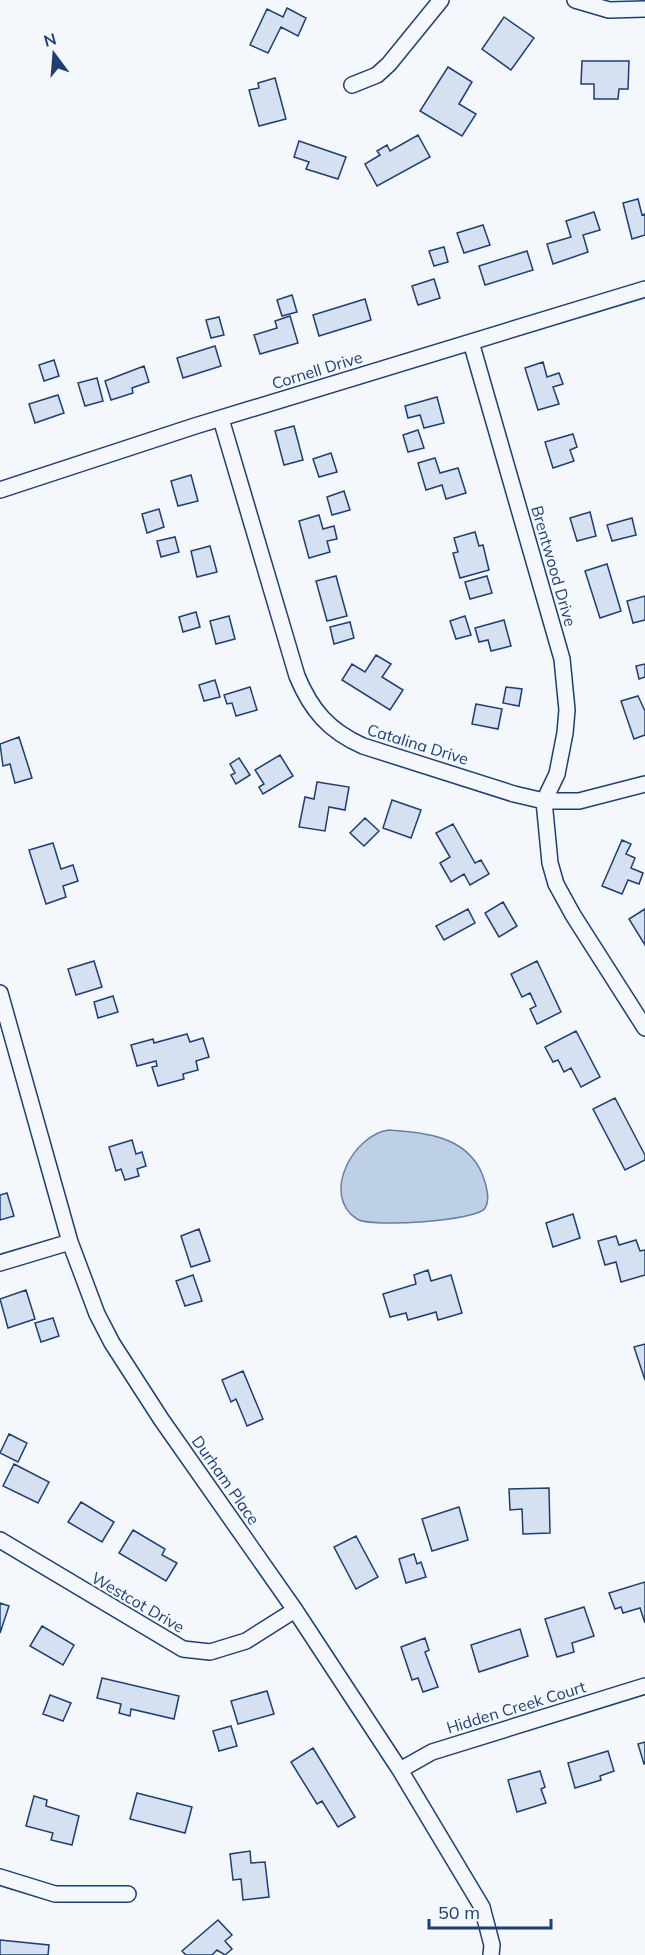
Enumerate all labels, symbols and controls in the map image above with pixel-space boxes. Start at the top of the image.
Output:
north arrow [24,24,84,84]
text: N [41,28,58,51]
street label: Cornell Drive [269,347,365,393]
street label: Brentwood Drive [527,503,581,629]
street label: Catalina Drive [365,719,471,769]
street label: Durham Place [188,1431,264,1529]
street label: Westcot Drive [88,1567,188,1637]
street label: Hidden Creek Court [444,1676,588,1738]
scale bar [429,1892,550,1930]
text: 50 m [438,1901,480,1924]

